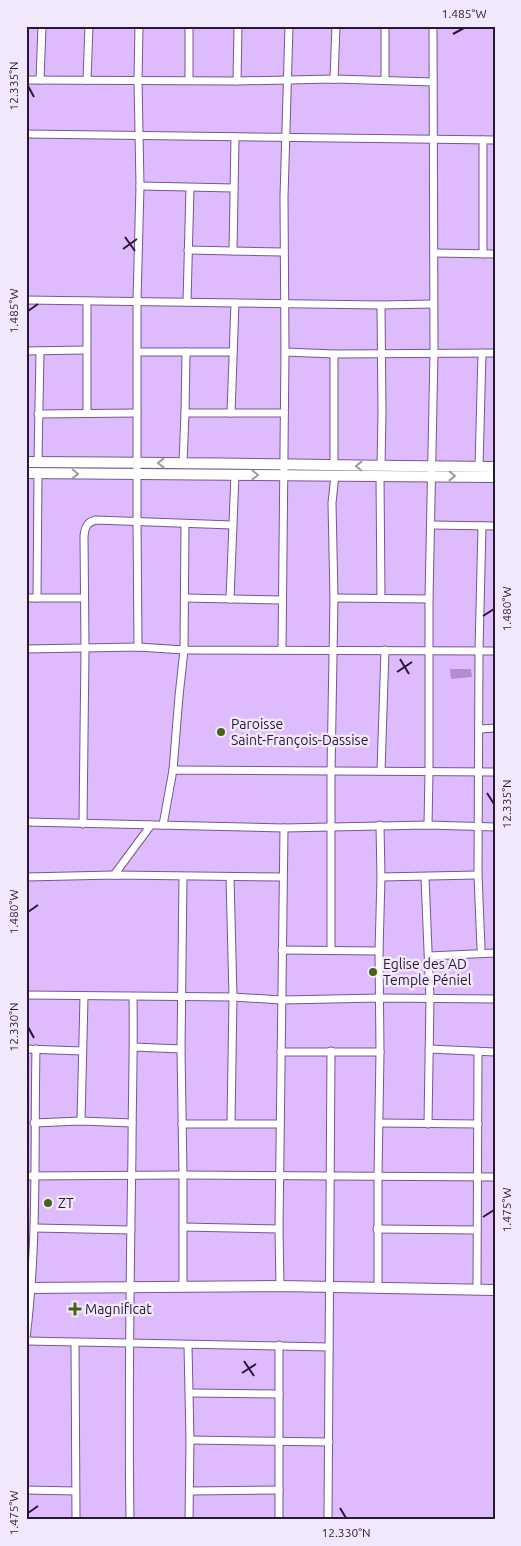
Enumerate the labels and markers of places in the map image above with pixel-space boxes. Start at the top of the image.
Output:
place label: Paroisse Saint-François-Dassise [231,716,368,748]
marker: Paroisse Saint-François-Dassise [215,726,227,738]
place label: Eglise des AD Temple Péniel [383,956,472,988]
marker: Eglise des AD Temple Péniel [367,966,379,978]
place label: ZT [58,1195,74,1211]
marker: ZT [42,1197,54,1209]
place label: Magnificat [85,1301,152,1317]
marker: Magnificat [69,1303,81,1315]

